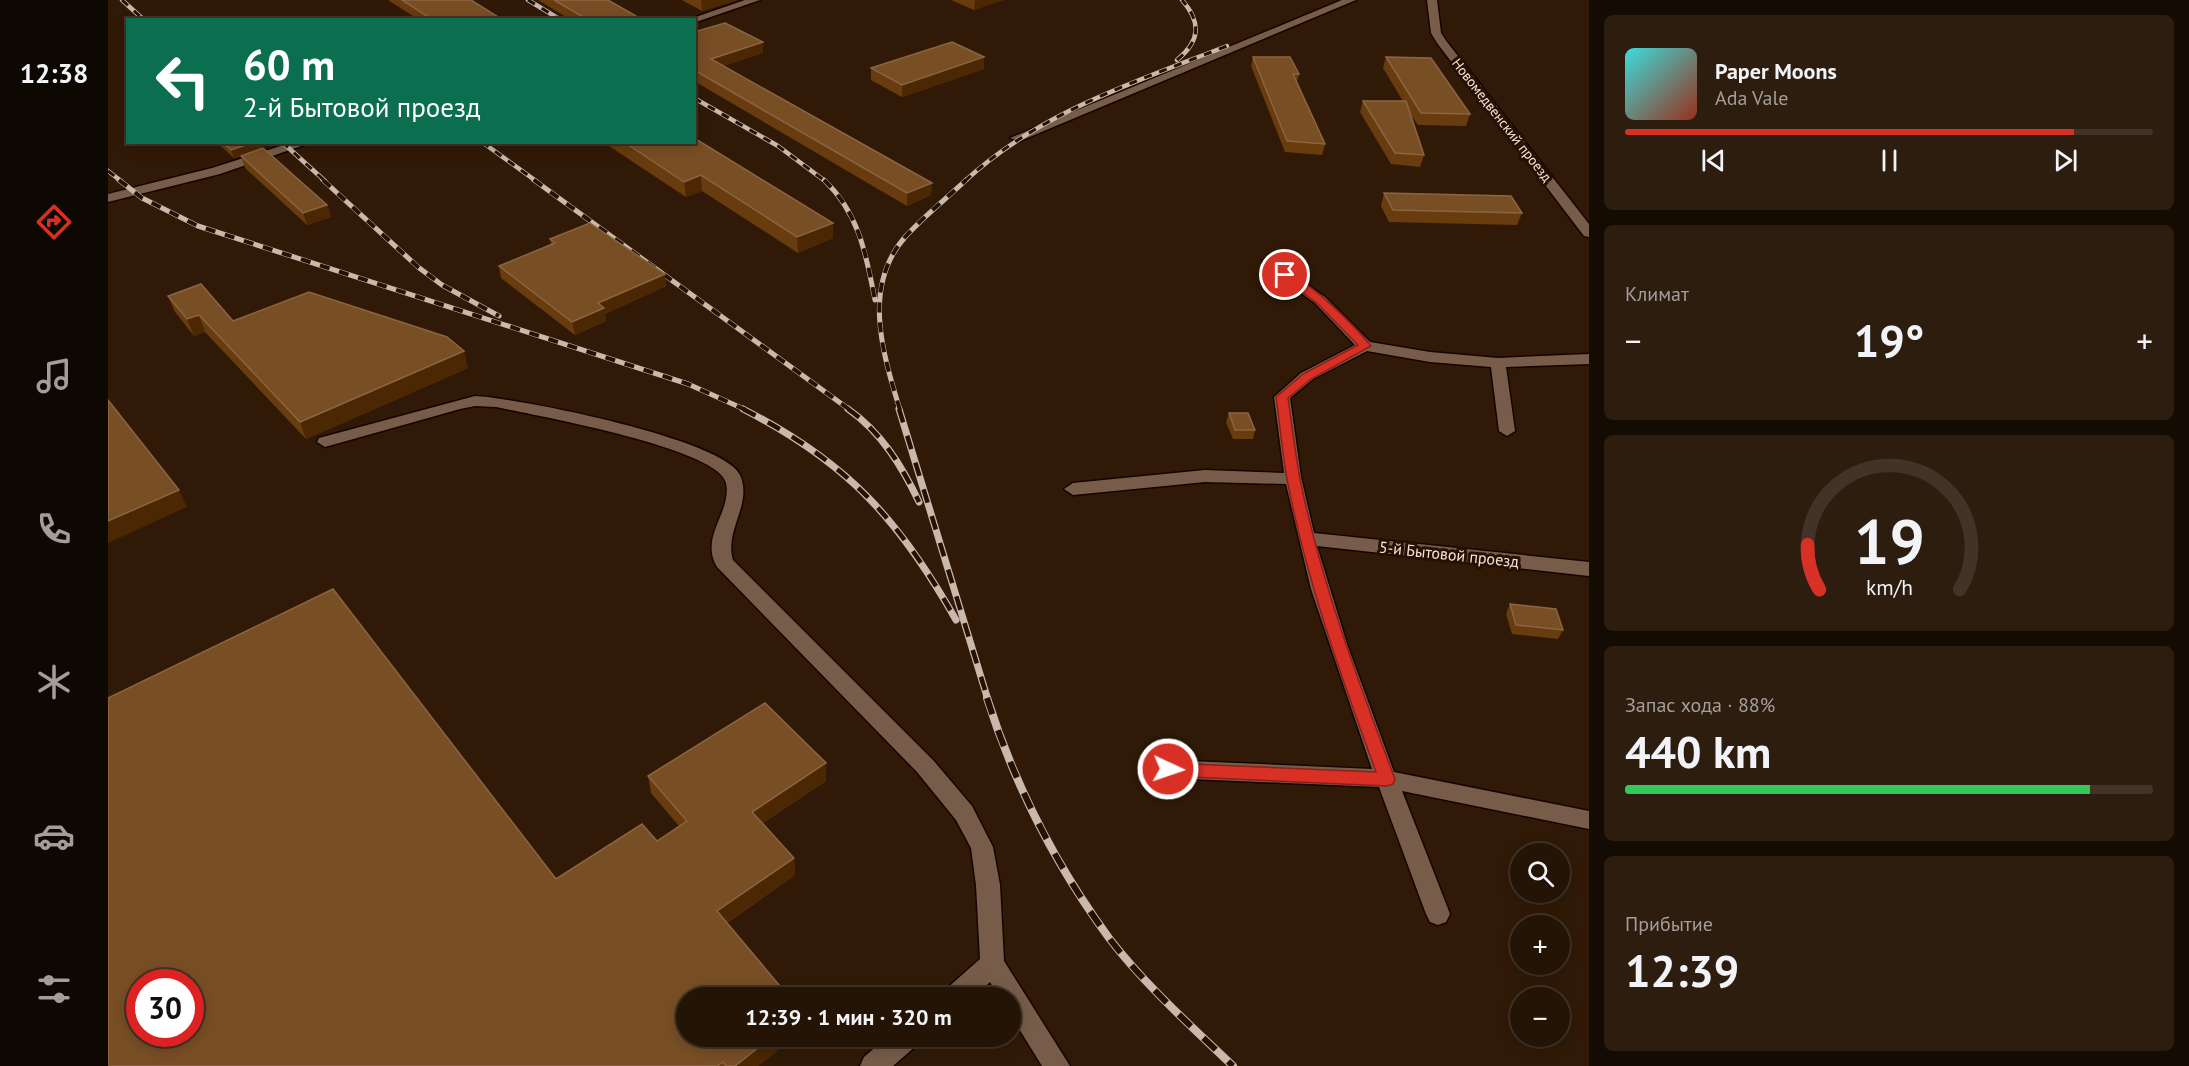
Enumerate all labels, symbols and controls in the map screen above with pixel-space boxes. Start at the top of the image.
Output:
text: 60 m [243,37,335,92]
icon: left [144,42,222,120]
street label: Новомедвенский проезд [1448,55,1556,186]
text: 12:38 [20,56,88,90]
text: Paper Moons [1715,57,1837,85]
text: Ada Vale [1715,85,1788,111]
text: 2-й Бытовой проезд [243,90,481,124]
icon: previous [1697,144,1730,177]
icon: pause [1873,144,1906,177]
icon: next [2049,144,2082,177]
icon: directions [33,201,75,243]
pin [1259,249,1310,300]
icon: arrive [1268,258,1301,291]
text: Климат [1625,281,1689,307]
text: 19° [1854,311,1924,369]
text: − [1625,319,1642,362]
text: + [2136,319,2153,362]
icon: music [33,355,75,397]
text: 19 [1854,500,1924,581]
icon: phone [33,508,75,550]
street label: 5-й Бытовой проезд [1378,537,1520,571]
text: km/h [1865,573,1912,601]
icon: climate [33,661,75,703]
text: Запас хода · 88% [1625,692,1775,718]
text: 440 km [1625,722,1771,780]
position arrow [1136,737,1200,801]
icon: car [33,815,75,857]
map controls [1510,843,1570,1047]
button: search [1510,843,1570,903]
text: Прибытие [1625,911,1713,937]
button: + [1510,915,1570,975]
text: 12:39 [1625,941,1739,999]
icon: filters [33,968,75,1010]
speed limit sign: 30 [126,969,204,1047]
button: − [1510,987,1570,1047]
text: 12:39 · 1 мин · 320 m [745,1003,952,1031]

